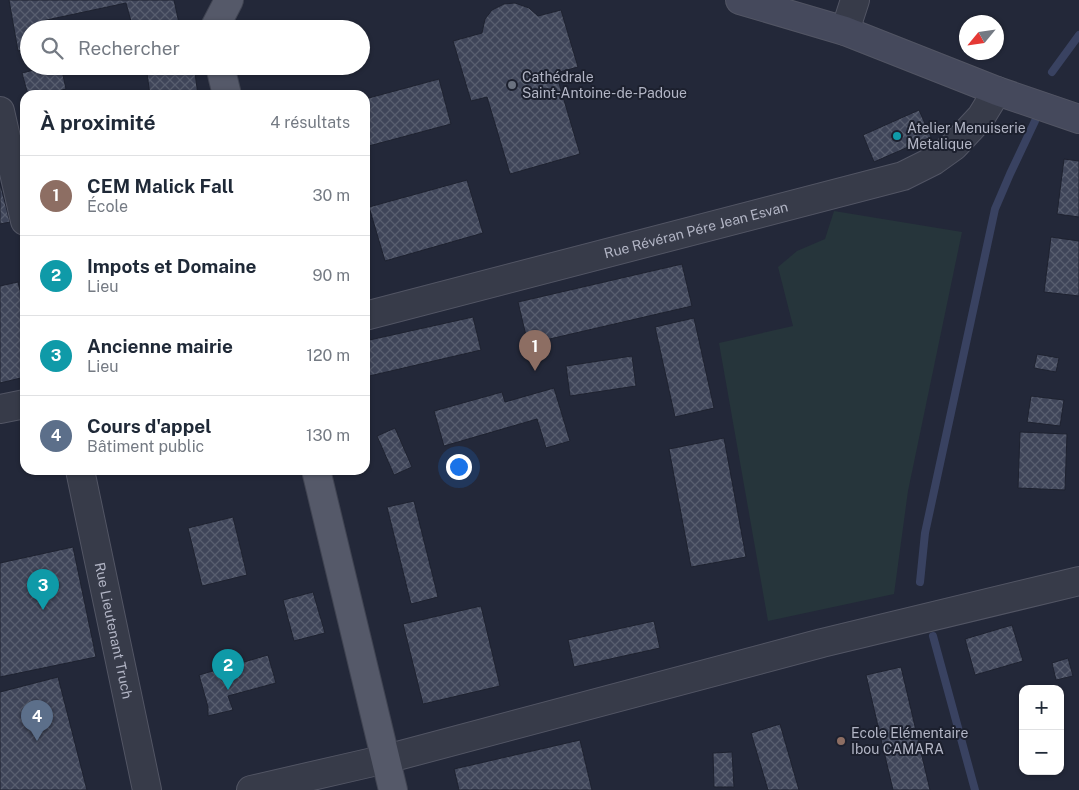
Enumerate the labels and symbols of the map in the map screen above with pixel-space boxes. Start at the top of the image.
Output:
north arrow [959,15,1004,60]
place label: Cathédrale Saint-Antoine-de-Padoue [522,69,687,101]
marker: Cathédrale Saint-Antoine-de-Padoue [506,79,518,91]
place label: Atelier Menuiserie Metalique [907,120,1026,152]
marker: Atelier Menuiserie Metalique [891,130,903,142]
street label: Rue Révéran Pére Jean Esvan [602,198,790,261]
pin: 1 [519,330,551,371]
your location [446,454,472,480]
street label: Rue Lieutenant Truch [92,561,136,700]
pin: 3 [27,569,59,610]
pin: 2 [212,649,244,690]
pin: 4 [21,700,53,741]
place label: Ecole Elémentaire Ibou CAMARA [851,725,968,757]
marker: Ecole Elémentaire Ibou CAMARA [835,735,847,747]

